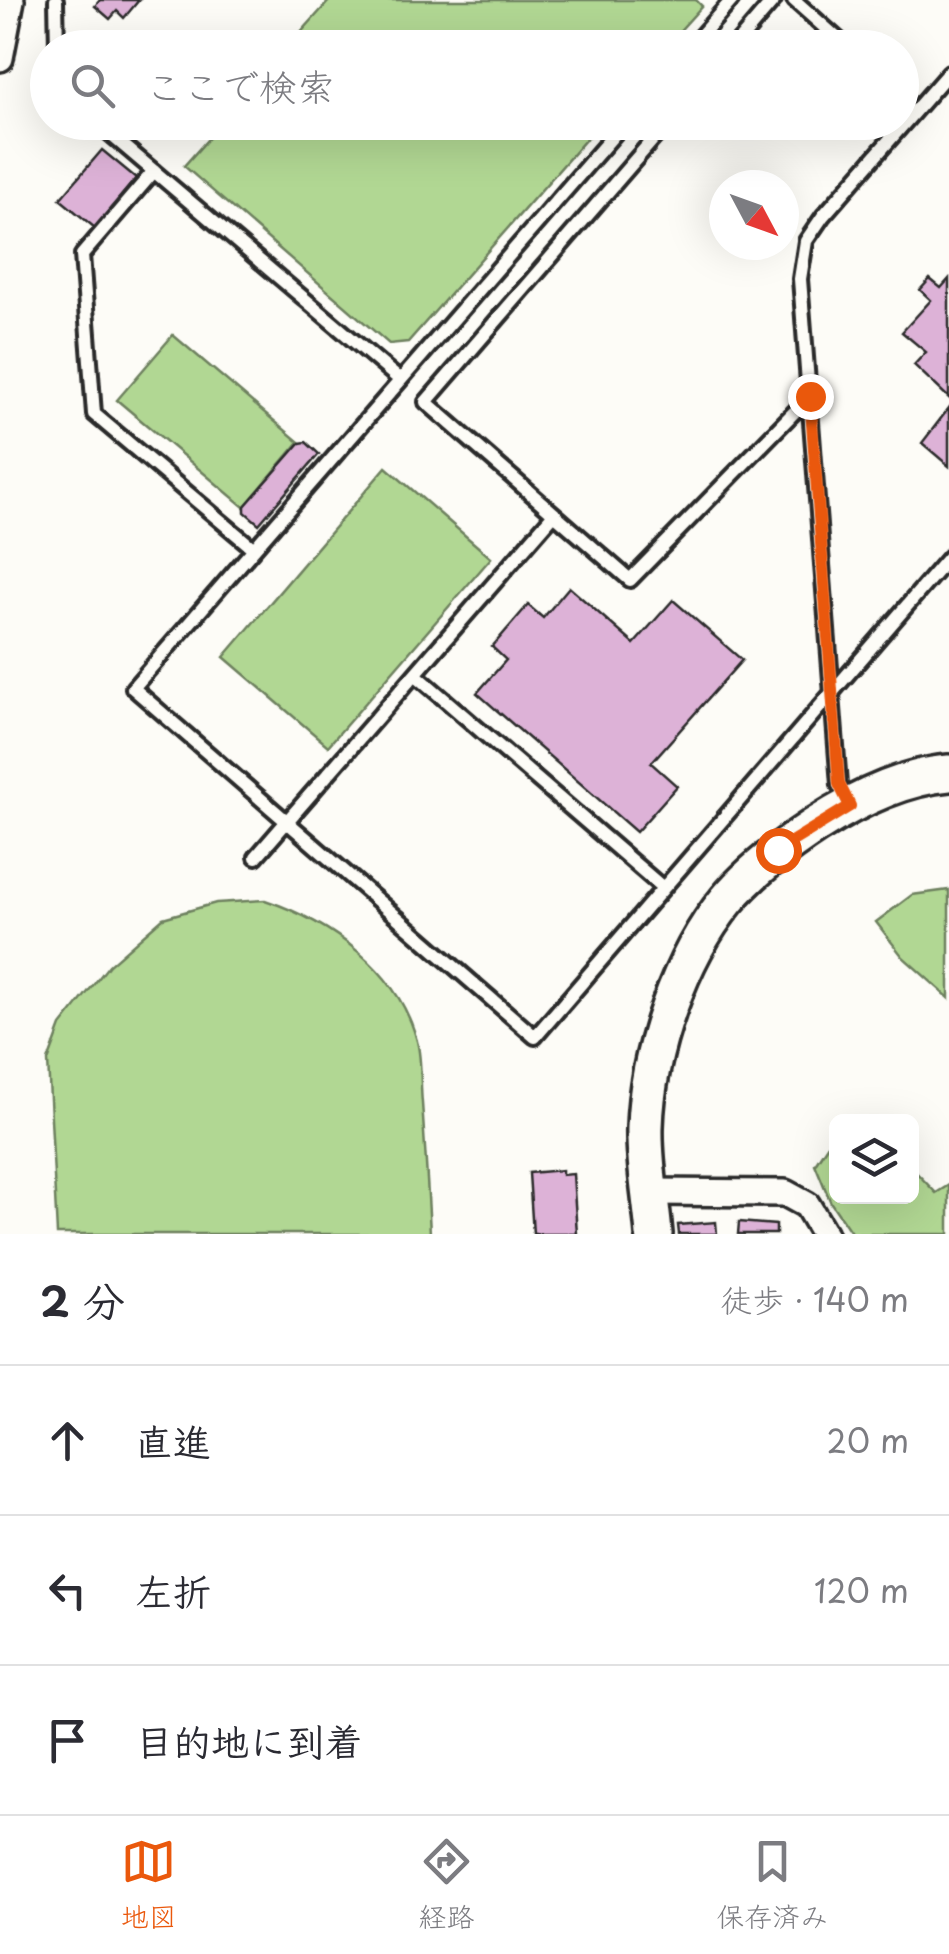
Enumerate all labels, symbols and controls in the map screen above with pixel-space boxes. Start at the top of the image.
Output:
search box [30,30,919,140]
text: ここで検索 [145,57,335,114]
icon: search [65,58,120,113]
north arrow [709,170,799,260]
route end [788,374,834,420]
route start [756,828,802,874]
map controls [829,1114,919,1204]
button: layers [829,1114,919,1204]
text: 2 分 [40,1268,125,1331]
text: 徒歩 · 140 m [720,1275,909,1323]
text: 直進 [135,1412,211,1469]
icon: ahead [40,1413,95,1468]
text: 20 m [827,1416,909,1464]
text: 左折 [135,1562,211,1619]
icon: left [40,1563,95,1618]
text: 120 m [814,1566,909,1614]
text: 目的地に到着 [135,1712,363,1769]
icon: arrive [40,1713,95,1768]
tab: 地図 [121,1834,177,1937]
tab: 経路 [418,1834,474,1937]
tab: 保存済み [716,1834,828,1937]

